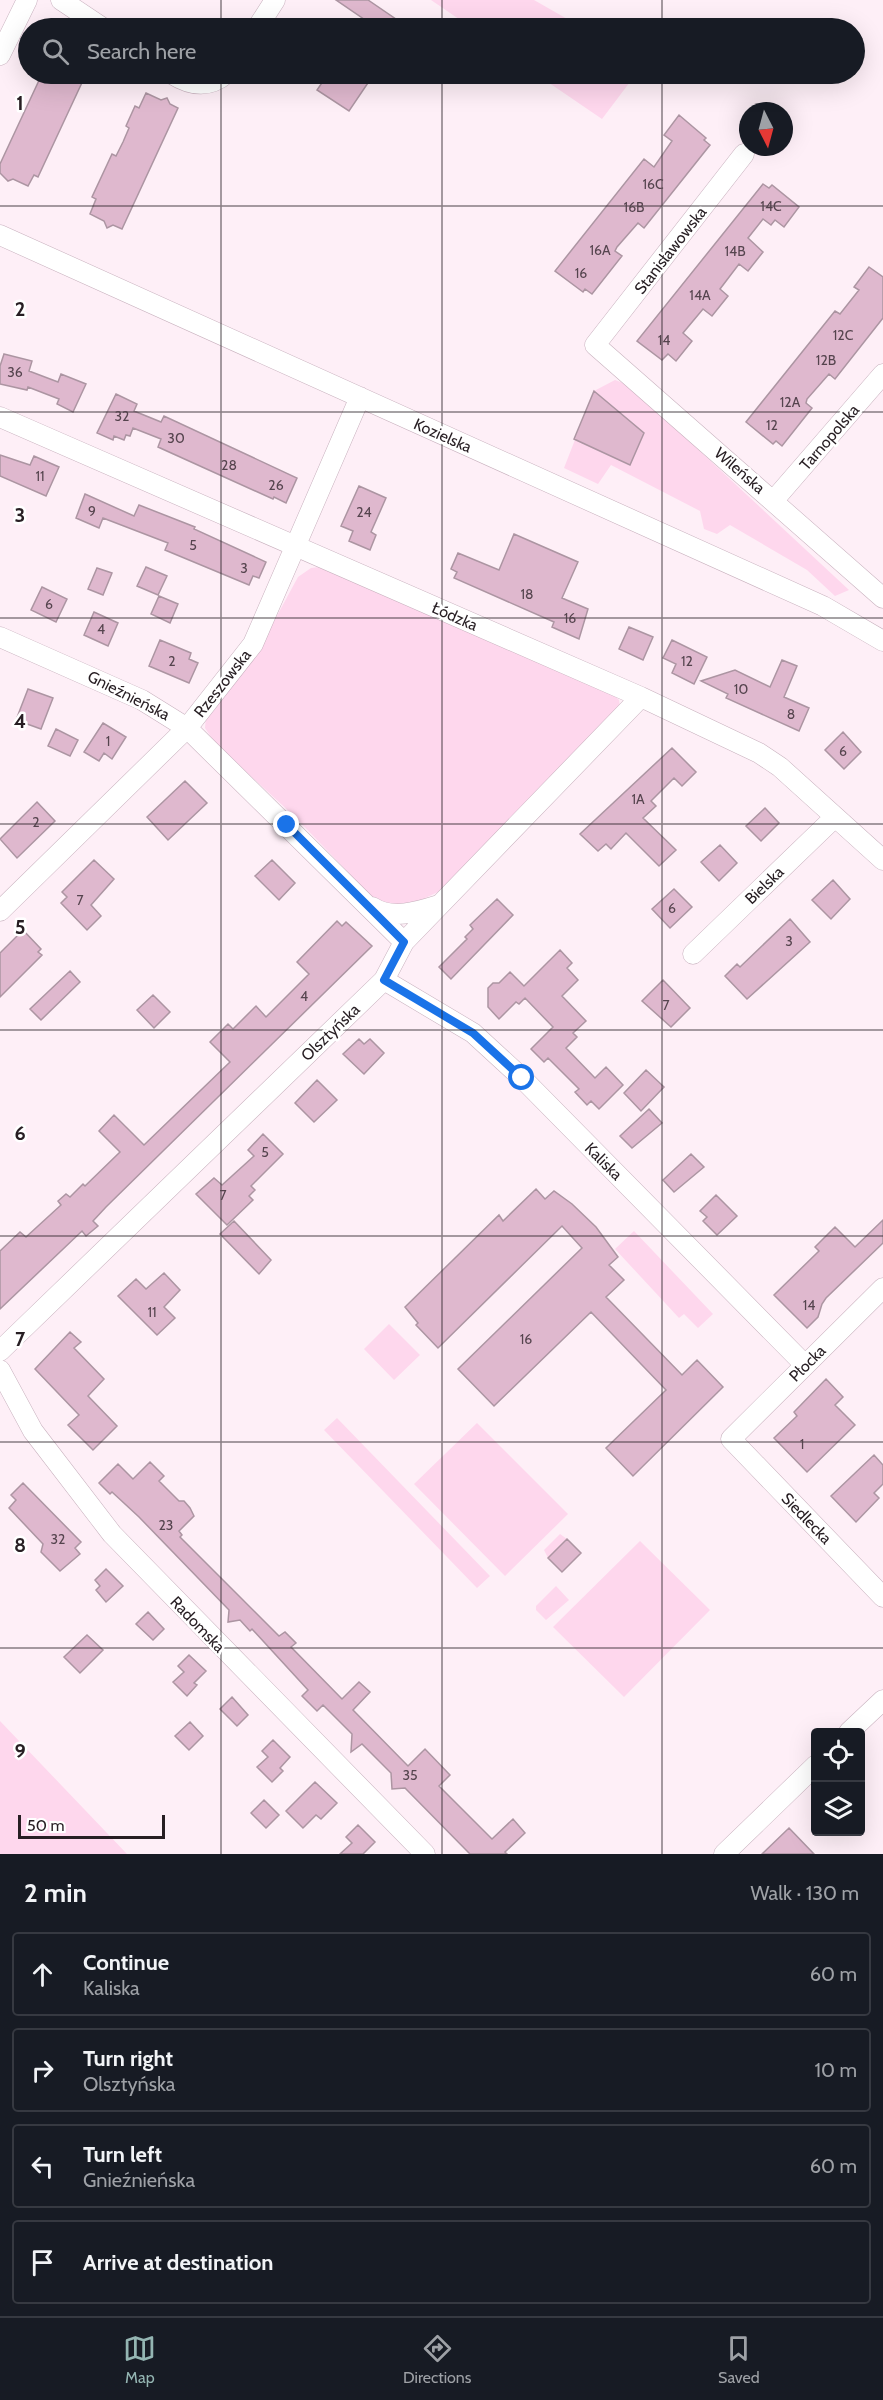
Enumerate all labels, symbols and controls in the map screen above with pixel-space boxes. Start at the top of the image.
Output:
search box [18,18,865,84]
icon: search [39,35,72,68]
text: Search here [87,38,196,65]
text: 1 [16,91,24,115]
north arrow [739,102,793,156]
house number: 16C [642,175,664,193]
house number: 14C [760,197,782,215]
house number: 16B [624,198,644,216]
street label: Stanisławowska [630,203,711,298]
house number: 16A [589,241,611,259]
house number: 14B [724,242,746,260]
house number: 16 [575,264,587,282]
house number: 14A [689,286,711,304]
text: 2 [15,297,25,321]
house number: 12C [833,326,854,344]
house number: 14 [658,331,670,349]
house number: 12B [816,351,836,369]
house number: 36 [7,363,23,381]
house number: 12A [780,393,801,411]
street label: Tarnopolska [796,400,863,474]
house number: 32 [115,407,129,425]
street label: Kozielska [411,414,475,457]
house number: 12 [766,416,778,434]
house number: 30 [167,429,185,447]
street label: Wileńska [711,443,769,498]
house number: 28 [221,456,237,474]
house number: 11 [35,467,45,485]
house number: 26 [268,476,284,494]
house number: 9 [88,502,96,520]
text: 3 [15,503,25,527]
house number: 24 [356,503,372,521]
house number: 5 [189,536,197,554]
house number: 3 [240,559,248,577]
house number: 18 [520,585,534,603]
house number: 6 [45,595,53,613]
street label: Łódzka [429,598,481,635]
house number: 16 [564,609,576,627]
house number: 4 [97,620,105,638]
street label: Rzeszowska [190,645,255,721]
house number: 2 [168,652,176,670]
house number: 12 [681,652,693,670]
street label: Gnieźnieńska [85,667,173,724]
house number: 10 [734,680,748,698]
house number: 8 [787,705,795,723]
text: 4 [14,709,26,733]
house number: 1 [106,732,110,750]
house number: 6 [839,742,847,760]
house number: 1A [631,790,645,808]
route end [273,811,299,837]
house number: 2 [32,813,40,831]
street label: Bielska [741,862,788,908]
house number: 7 [76,891,84,909]
house number: 6 [668,899,676,917]
text: 5 [15,915,25,939]
house number: 3 [785,932,793,950]
house number: 4 [300,987,308,1005]
house number: 7 [662,996,670,1014]
street label: Olsztyńska [297,1000,364,1065]
route start [508,1064,534,1090]
text: 6 [14,1121,26,1145]
street label: Kaliska [581,1139,627,1184]
house number: 5 [261,1143,269,1161]
house number: 7 [219,1186,227,1204]
house number: 14 [803,1296,815,1314]
house number: 11 [147,1303,157,1321]
text: 7 [15,1327,26,1351]
house number: 16 [520,1330,532,1348]
street label: Płocka [785,1341,830,1386]
house number: 1 [800,1435,804,1453]
street label: Siedlecka [778,1489,836,1548]
house number: 23 [159,1516,173,1534]
house number: 32 [51,1530,65,1548]
text: 8 [14,1533,26,1557]
street label: Radomska [166,1592,229,1656]
map controls [811,1728,865,1836]
button: locate [811,1728,865,1782]
text: 9 [14,1739,26,1763]
house number: 35 [402,1766,418,1784]
button: layers [811,1782,865,1836]
scale bar [18,1812,165,1840]
text: 50 m [27,1816,64,1835]
text: 2 min [24,1877,87,1909]
text: Walk · 130 m [751,1881,859,1905]
text: Continue [83,1949,169,1976]
icon: ahead [26,1958,59,1991]
text: 60 m [810,1962,857,1986]
text: Kaliska [83,1976,140,2000]
text: Turn right [83,2045,173,2072]
icon: right [26,2054,59,2087]
text: 10 m [814,2058,857,2082]
text: Olsztyńska [83,2072,175,2096]
text: Turn left [83,2141,162,2168]
icon: left [26,2150,59,2183]
text: 60 m [810,2154,857,2178]
text: Gnieźnieńska [83,2168,195,2192]
icon: arrive [26,2246,59,2279]
text: Arrive at destination [83,2249,273,2276]
tab: Map [123,2332,156,2387]
tab: Directions [403,2332,471,2387]
tab: Saved [718,2332,760,2387]

